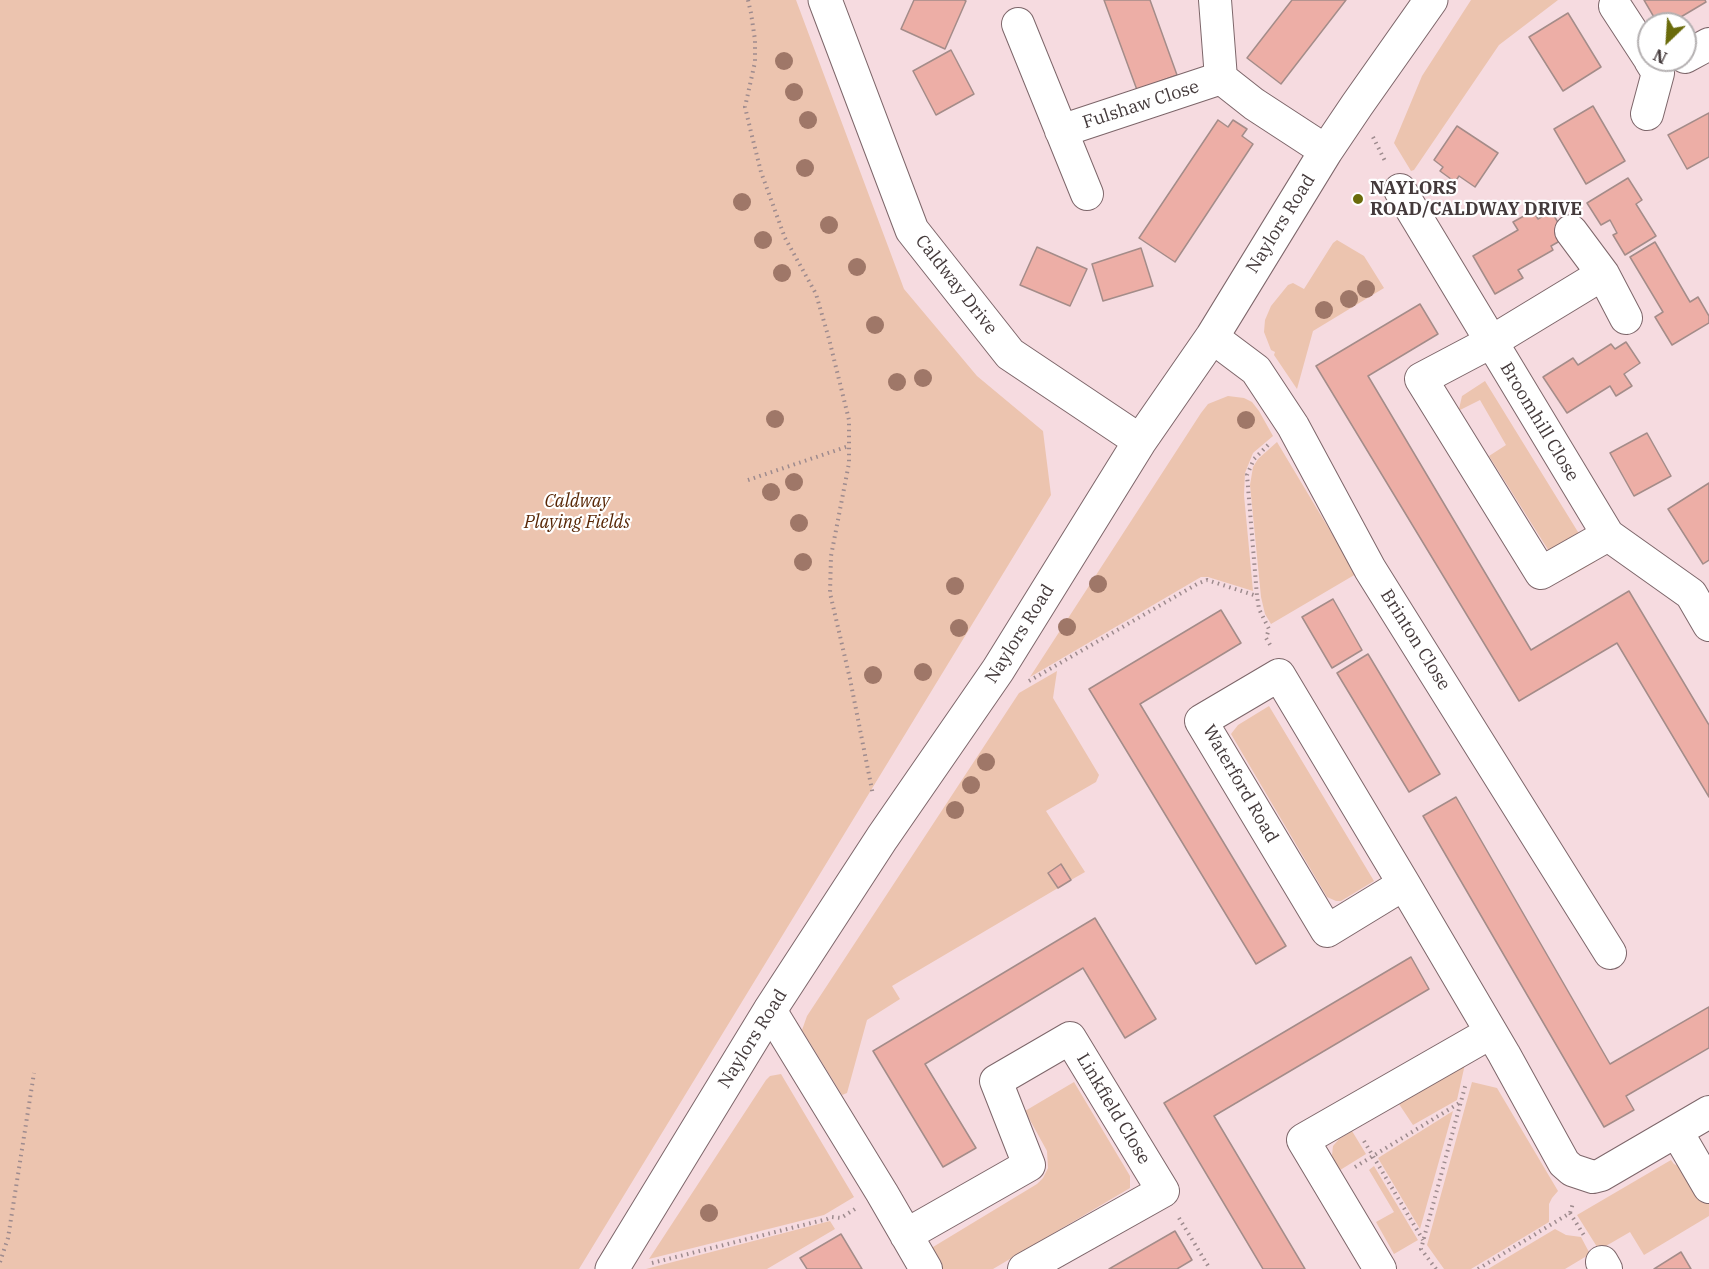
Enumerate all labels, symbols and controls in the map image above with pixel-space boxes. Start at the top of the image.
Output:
north arrow [1637,12,1697,72]
text: N [1650,45,1670,68]
street label: Fulshaw Close [1080,76,1202,134]
street label: Naylors Road [1242,171,1320,277]
place label: NAYLORS ROAD/CALDWAY DRIVE [1370,178,1582,220]
marker: NAYLORS ROAD/CALDWAY DRIVE [1351,192,1365,206]
street label: Caldway Drive [910,231,1002,339]
street label: Broomhill Close [1495,358,1583,486]
park label: Caldway Playing Fields [524,491,630,534]
street label: Naylors Road [981,581,1059,687]
street label: Brinton Close [1375,585,1455,695]
street label: Waterford Road [1198,721,1282,847]
street label: Naylors Road [714,986,792,1092]
street label: Linkfield Close [1071,1050,1155,1168]

